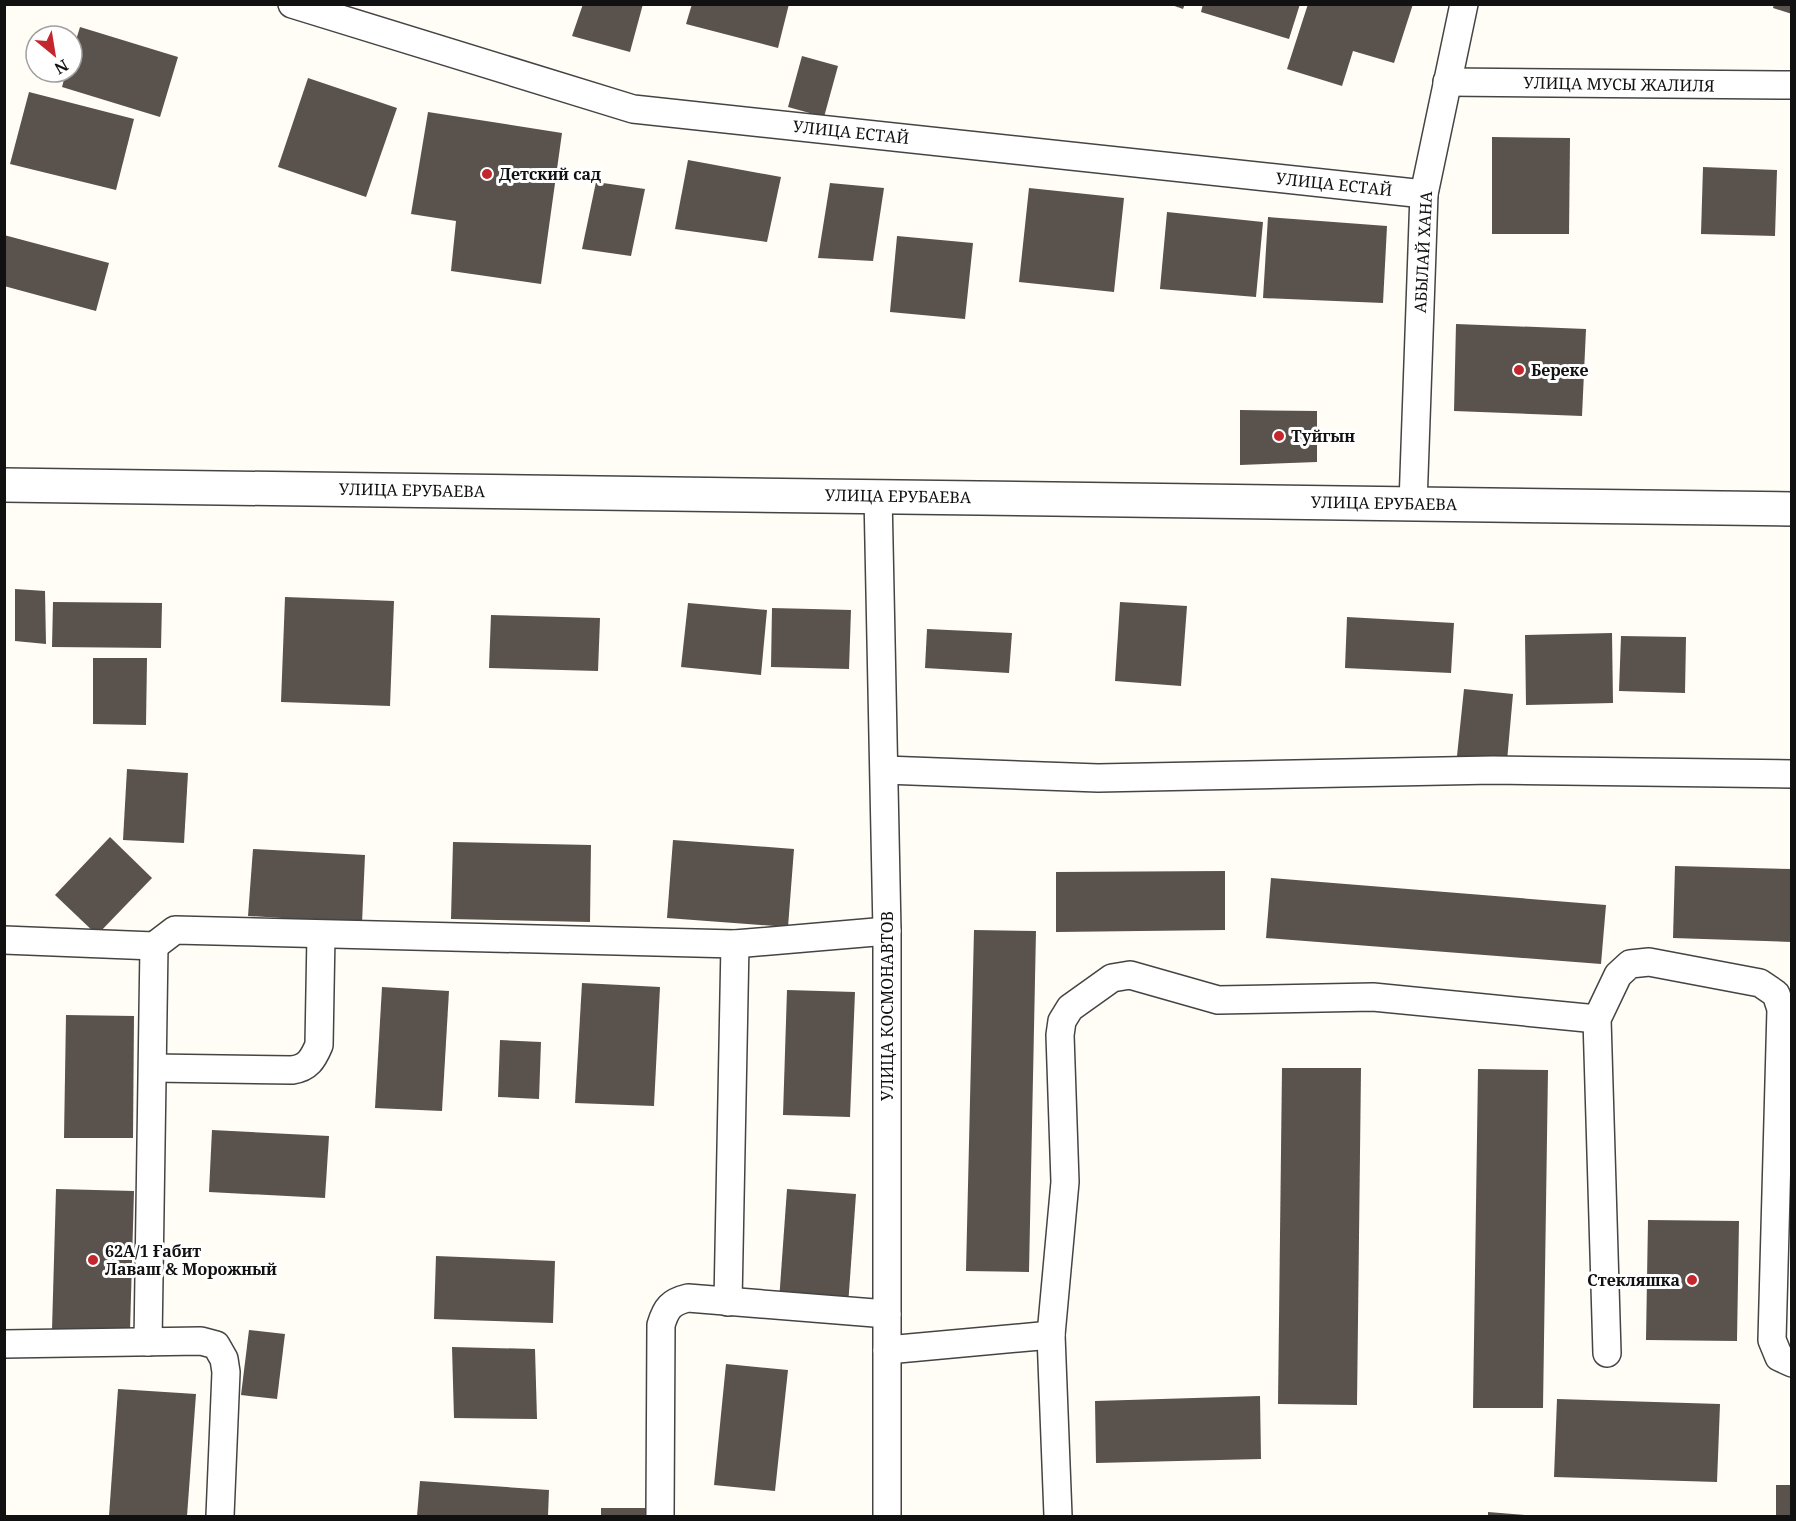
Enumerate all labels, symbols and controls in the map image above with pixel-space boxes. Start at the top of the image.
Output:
north arrow [24,24,84,84]
text: N [50,54,72,80]
street label: УЛИЦА МУСЫ ЖАЛИЛЯ [1523,71,1715,97]
street label: УЛИЦА ЕСТАЙ [792,115,910,149]
place label: Детский сад [499,163,601,185]
marker: Детский сад [480,167,494,181]
street label: УЛИЦА ЕСТАЙ [1275,167,1393,201]
street label: АБЫЛАЙ ХАНА [1409,190,1437,313]
place label: Береке [1531,359,1589,381]
marker: Береке [1512,363,1526,377]
place label: Туйгын [1291,425,1355,447]
marker: Туйгын [1272,429,1286,443]
street label: УЛИЦА ЕРУБАЕВА [339,478,486,502]
street label: УЛИЦА ЕРУБАЕВА [825,484,972,508]
street label: УЛИЦА ЕРУБАЕВА [1311,491,1458,515]
street label: УЛИЦА КОСМОНАВТОВ [876,911,898,1101]
place label: 62А/1 Ғабит Лаваш & Морожный [105,1240,277,1280]
marker: 62А/1 Ғабит Лаваш & Морожный [86,1253,100,1267]
place label: Стекляшка [1587,1269,1680,1291]
marker: Стекляшка [1685,1273,1699,1287]

